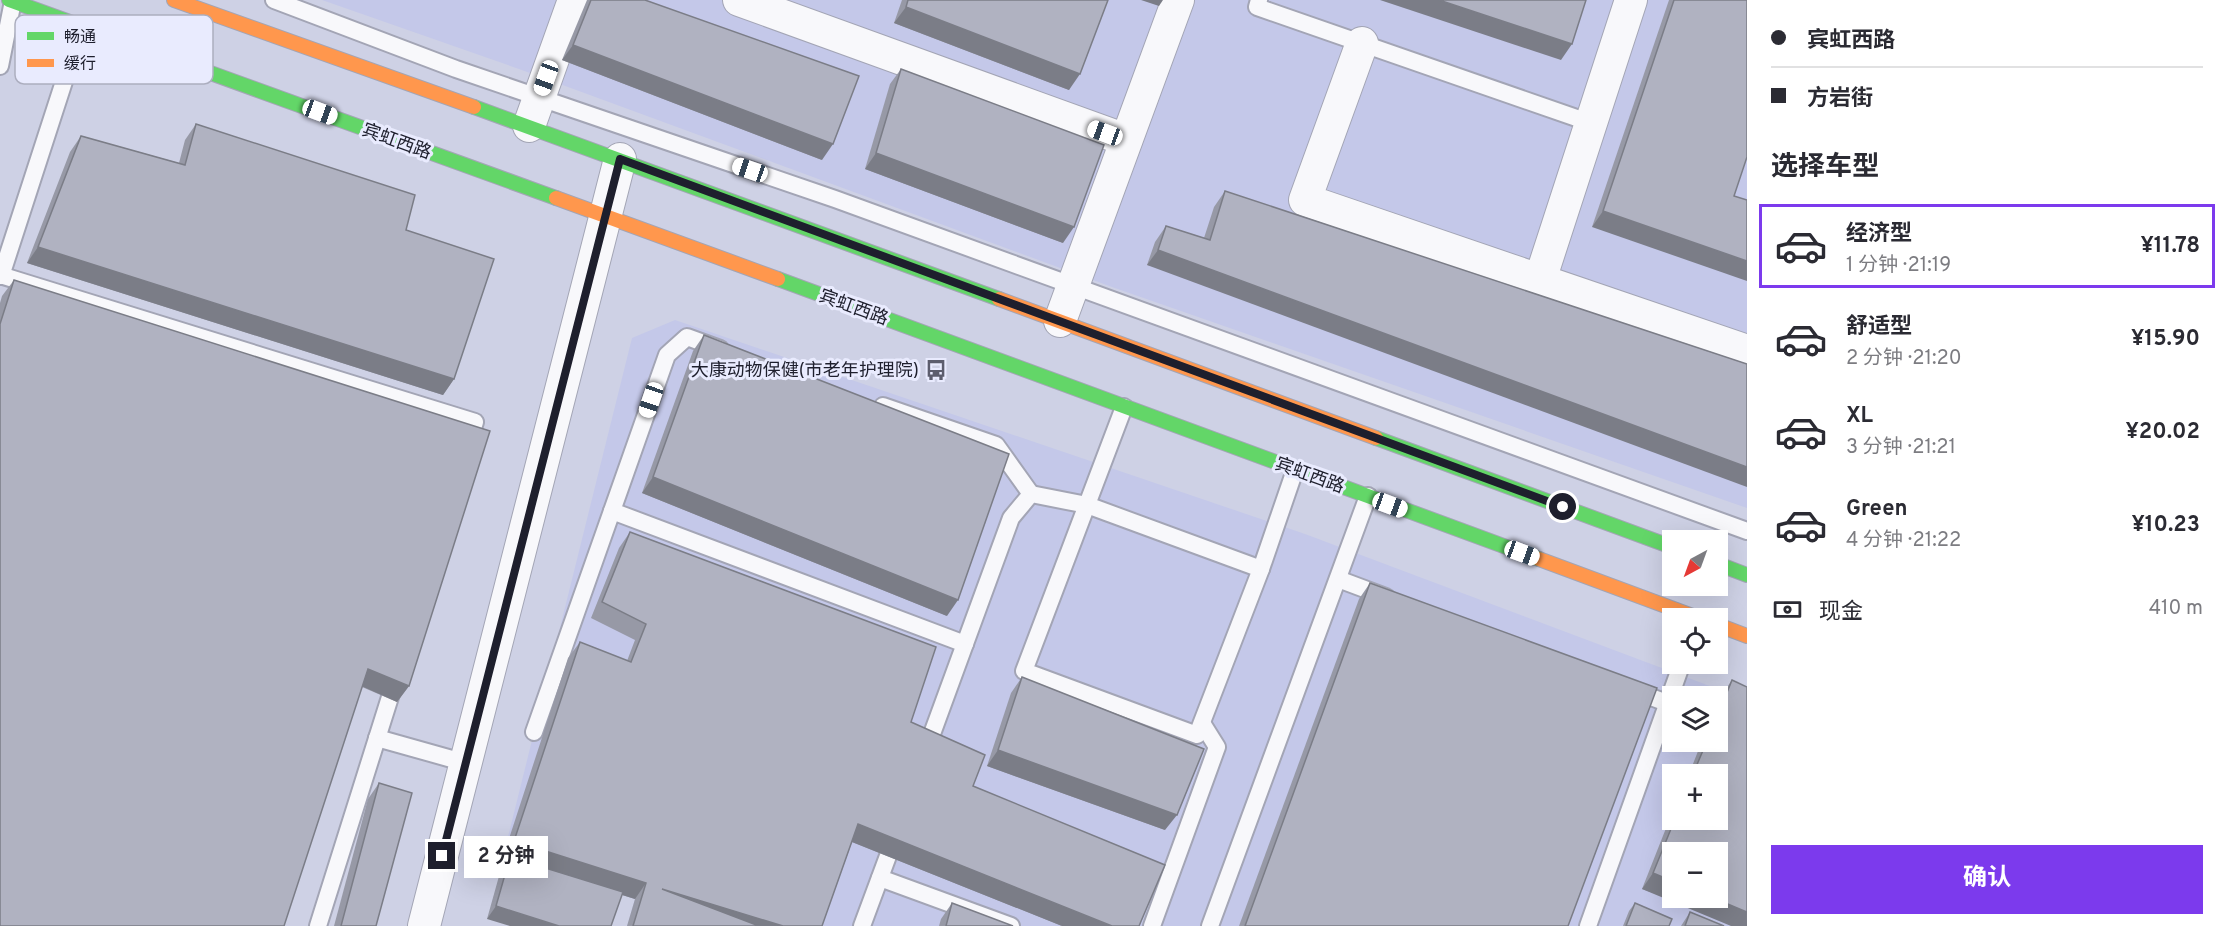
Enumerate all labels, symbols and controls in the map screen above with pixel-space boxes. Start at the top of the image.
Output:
legend [15,15,213,84]
text: 畅通 [64,28,96,48]
text: 宾虹西路 [1807,28,1895,55]
text: 缓行 [64,55,96,75]
car [531,58,561,98]
text: 方岩街 [1807,86,1873,113]
car [300,97,340,127]
car [1085,118,1125,148]
street label: 宾虹西路 [359,119,434,166]
text: 选择车型 [1771,151,1879,185]
car [730,156,770,184]
icon: car [1774,219,1828,273]
text: 经济型 [1846,221,1912,248]
text: ¥11.78 [2140,233,2200,260]
text: 1 分钟 · 21:19 [1846,253,1951,279]
street label: 宾虹西路 [816,285,891,332]
icon: car [1774,312,1828,366]
text: 舒适型 [1846,314,1912,341]
text: ¥15.90 [2131,326,2200,353]
text: 2 分钟 · 21:20 [1846,346,1962,372]
bus stop icon: 大康动物保健(市老年护理院) [924,358,948,382]
place label: 大康动物保健(市老年护理院) [691,360,919,383]
car [637,380,665,420]
text: XL [1846,403,1873,430]
icon: car [1774,405,1828,459]
text: ¥20.02 [2125,419,2200,446]
text: 3 分钟 · 21:21 [1846,435,1956,461]
street label: 宾虹西路 [1272,453,1347,500]
car [1370,490,1410,520]
route start [1549,493,1576,520]
text: Green [1846,496,1908,523]
icon: car [1774,498,1828,552]
text: ¥10.23 [2131,512,2200,539]
text: 4 分钟 · 21:22 [1846,528,1961,554]
north arrow [1662,530,1728,596]
map controls [1662,530,1728,908]
car [1502,538,1542,568]
icon: cash [1771,593,1804,626]
text: 410 m [2149,596,2203,622]
text: 现金 [1819,599,1863,626]
button: locate [1662,608,1728,674]
button: layers [1662,686,1728,752]
button: + [1662,764,1728,830]
callout: 2 分钟 [463,835,547,877]
route end [428,842,455,869]
button: − [1662,842,1728,908]
text: 2 分钟 [477,844,535,870]
button: 确认 [1771,845,2203,914]

